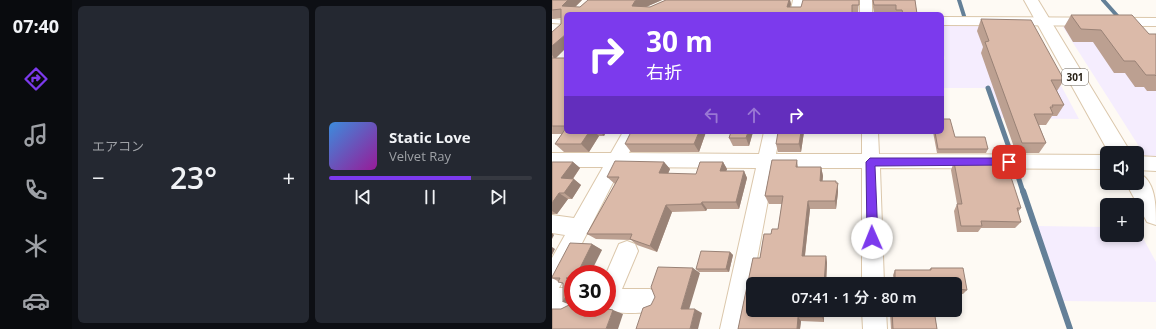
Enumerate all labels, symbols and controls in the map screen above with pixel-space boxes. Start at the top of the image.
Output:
text: 07:40 [13,14,59,38]
text: 30 m [646,22,713,60]
icon: right [580,28,632,80]
text: 右折 [646,60,682,84]
icon: directions [22,65,50,93]
road number: 301 [1062,69,1088,85]
icon: left [701,104,723,126]
icon: ahead [743,104,765,126]
icon: right [785,104,807,126]
icon: music [22,121,50,149]
text: Static Love [389,127,471,147]
text: エアコン [92,137,144,155]
pin [992,145,1026,179]
map controls [1100,146,1144,242]
button: sound [1100,146,1144,190]
text: Velvet Ray [389,147,451,165]
icon: arrive [998,151,1020,173]
text: 23° [170,157,217,198]
text: − [92,162,105,192]
text: + [282,162,295,192]
icon: phone [22,176,50,204]
icon: previous [352,186,374,208]
icon: pause [419,186,441,208]
icon: next [487,186,509,208]
button: + [1100,198,1144,242]
position arrow [851,217,893,259]
icon: climate [22,232,50,260]
speed limit sign: 30 [564,265,616,317]
icon: car [22,287,50,315]
text: 07:41 · 1 分 · 80 m [791,287,917,307]

